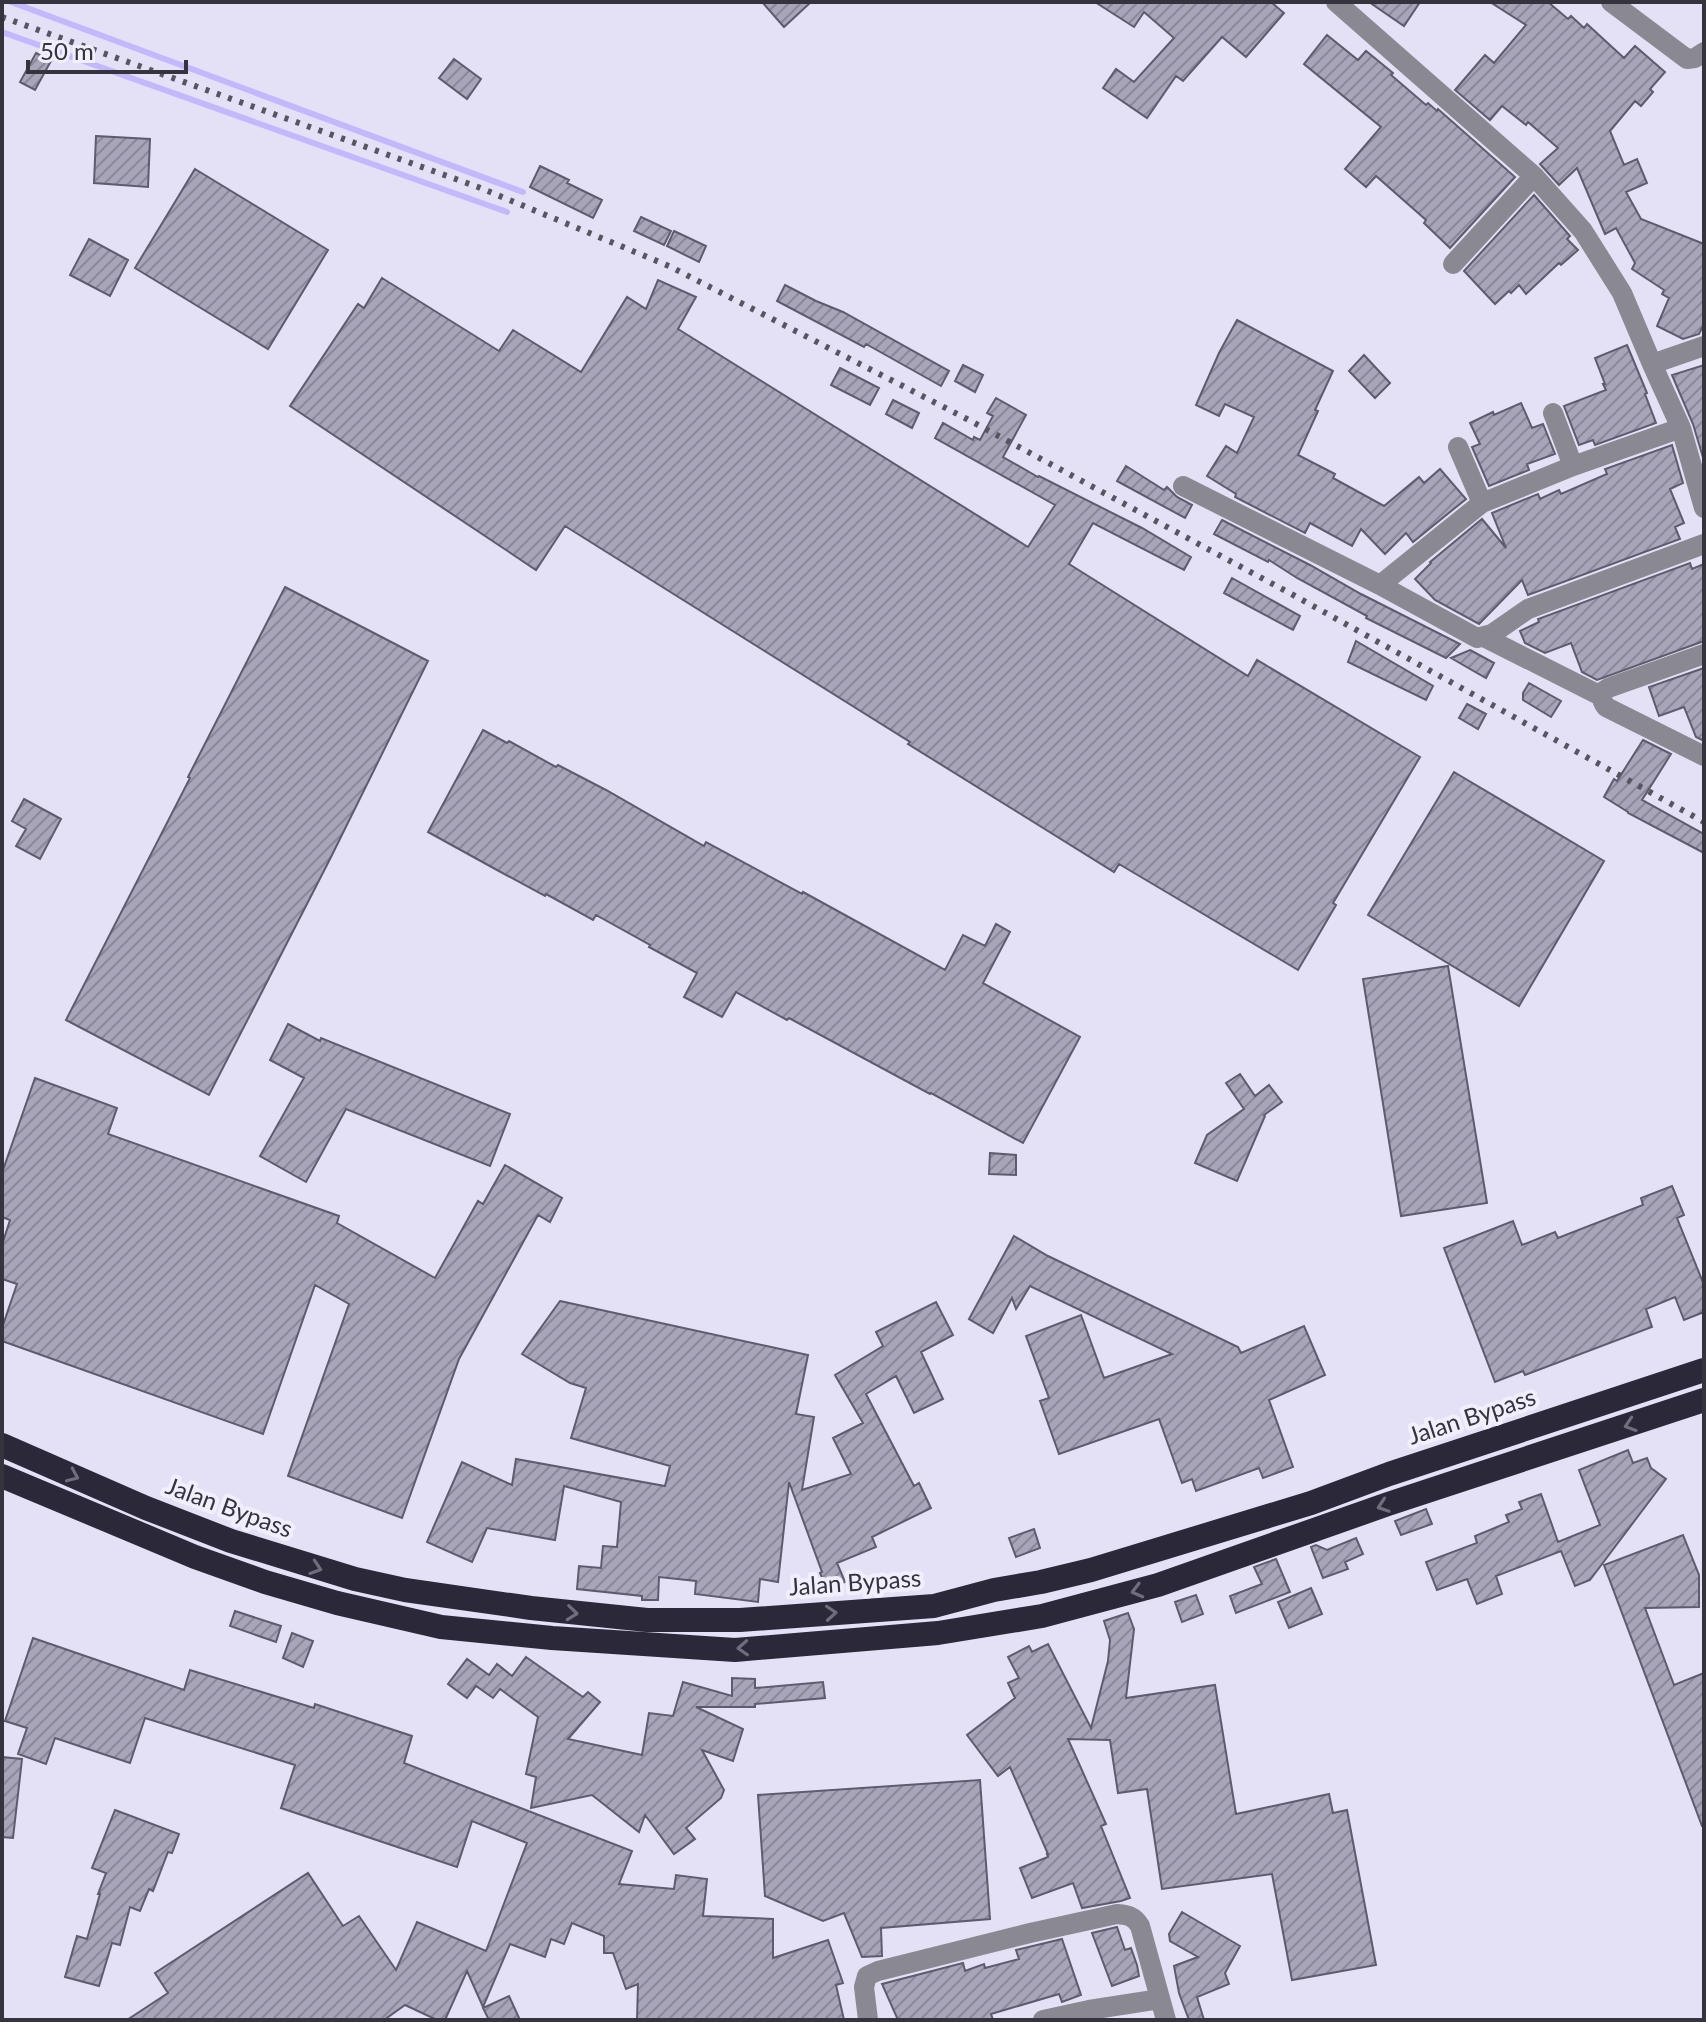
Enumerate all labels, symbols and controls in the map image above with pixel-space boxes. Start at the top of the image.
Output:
scale bar [28,24,186,74]
text: 50 m [40,36,94,65]
street label: Jalan Bypass [1404,1381,1539,1450]
one-way arrow [1624,1416,1637,1432]
one-way arrow [65,1466,80,1482]
street label: Jalan Bypass [162,1470,297,1543]
one-way arrow [1377,1497,1391,1513]
one-way arrow [309,1559,323,1575]
street label: Jalan Bypass [788,1562,922,1601]
one-way arrow [1131,1581,1145,1598]
one-way arrow [566,1604,579,1621]
one-way arrow [825,1605,838,1622]
one-way arrow [736,1640,748,1657]

